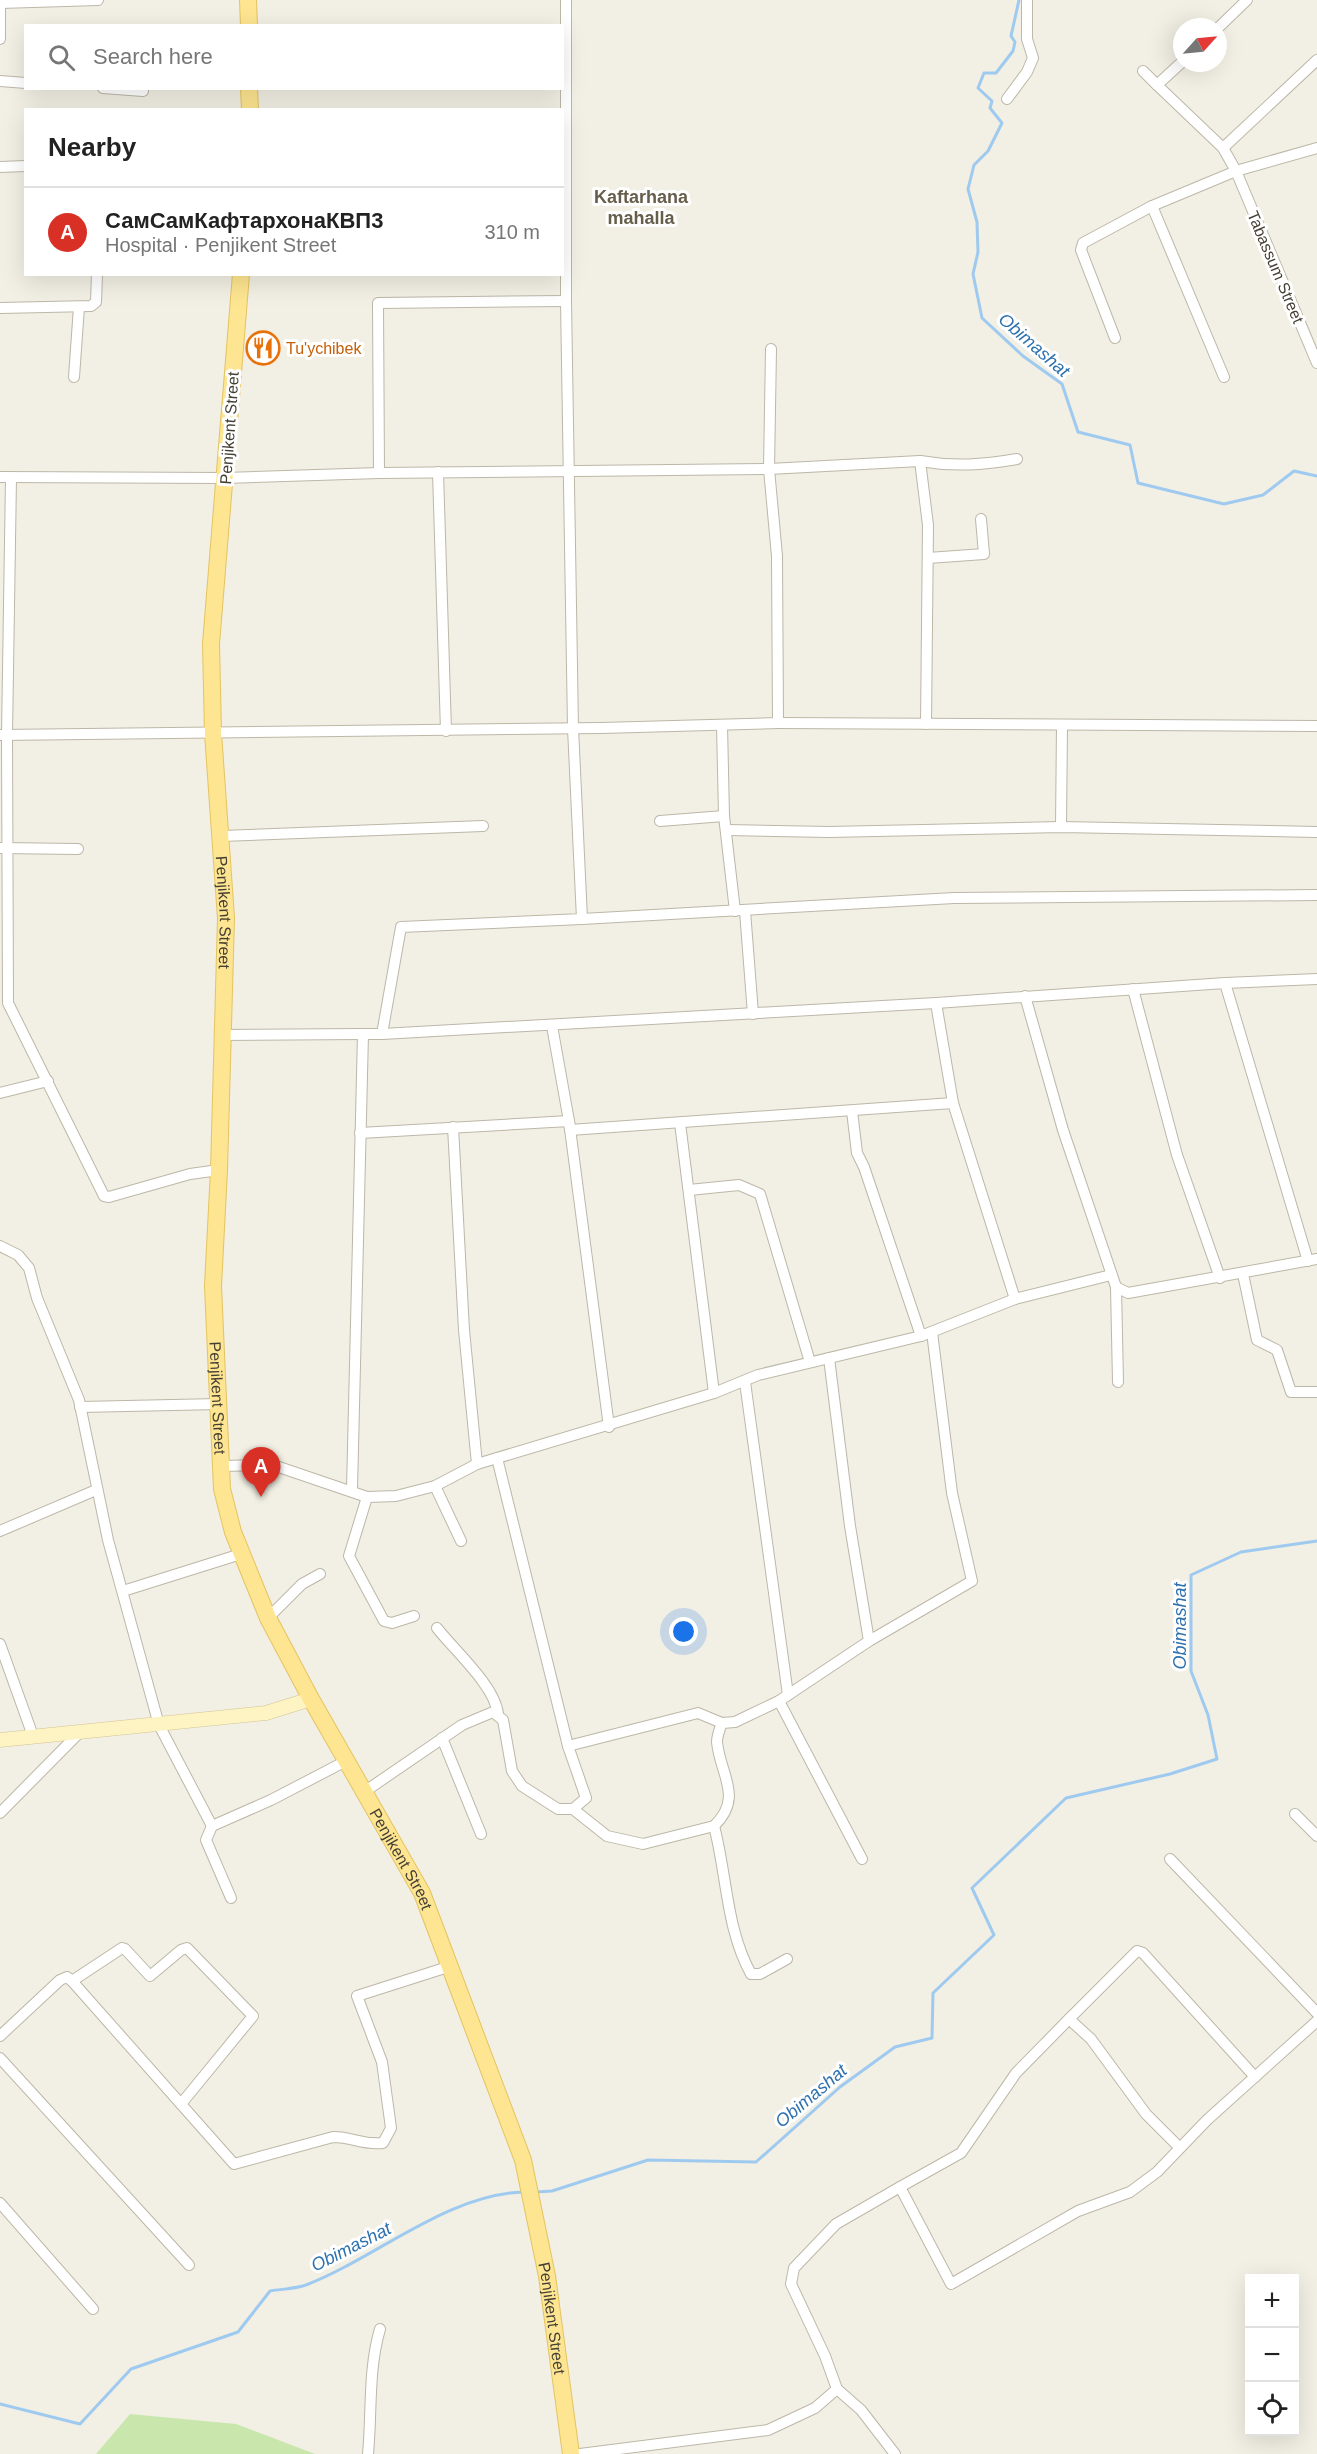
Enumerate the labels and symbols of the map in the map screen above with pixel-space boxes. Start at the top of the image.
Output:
north arrow [1173,18,1227,72]
district label: Kaftarhana mahalla [594,187,689,228]
street label: Tabassum Street [1244,209,1307,326]
water label: Obimashat [995,309,1074,382]
restaurant icon: Tu'ychibek [245,330,281,366]
place label: Tu'ychibek [286,340,362,357]
street label: Penjikent Street [217,371,242,485]
street label: Penjikent Street [213,855,234,970]
street label: Penjikent Street [206,1341,228,1455]
pin: A [242,1448,280,1497]
water label: Obimashat [1170,1581,1190,1670]
your location [669,1617,698,1646]
street label: Penjikent Street [366,1806,436,1913]
water label: Obimashat [771,2060,852,2132]
water label: Obimashat [308,2218,395,2276]
street label: Penjikent Street [535,2261,568,2376]

